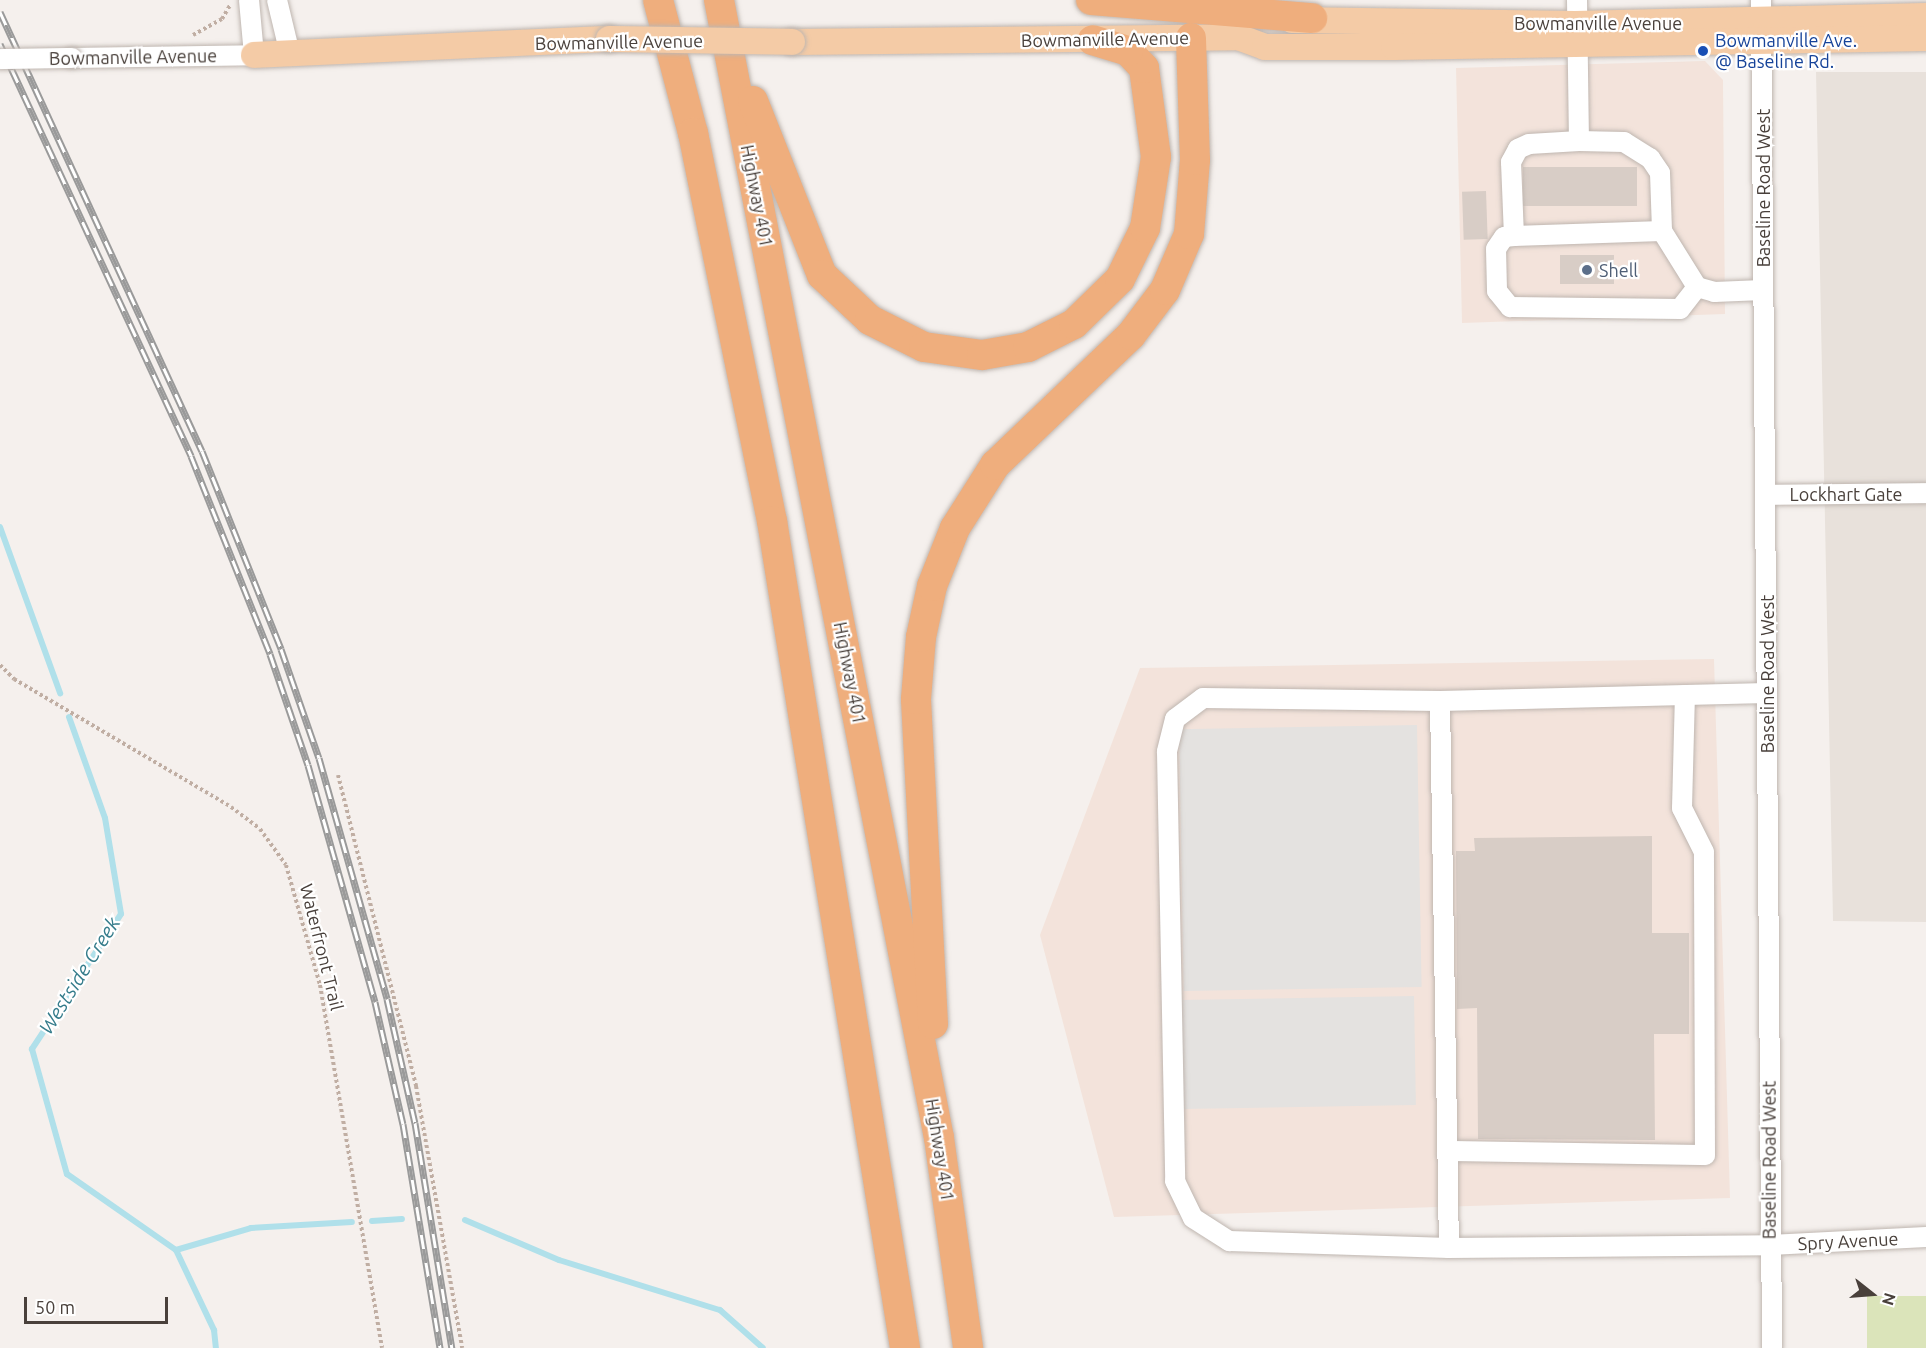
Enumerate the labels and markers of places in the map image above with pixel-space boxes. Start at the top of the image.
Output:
place label: Bowmanville Ave. @ Baseline Rd. [1715,30,1857,72]
marker: Bowmanville Ave. @ Baseline Rd. [1696,44,1710,58]
place label: Shell [1599,259,1638,281]
marker: Shell [1580,263,1594,277]

